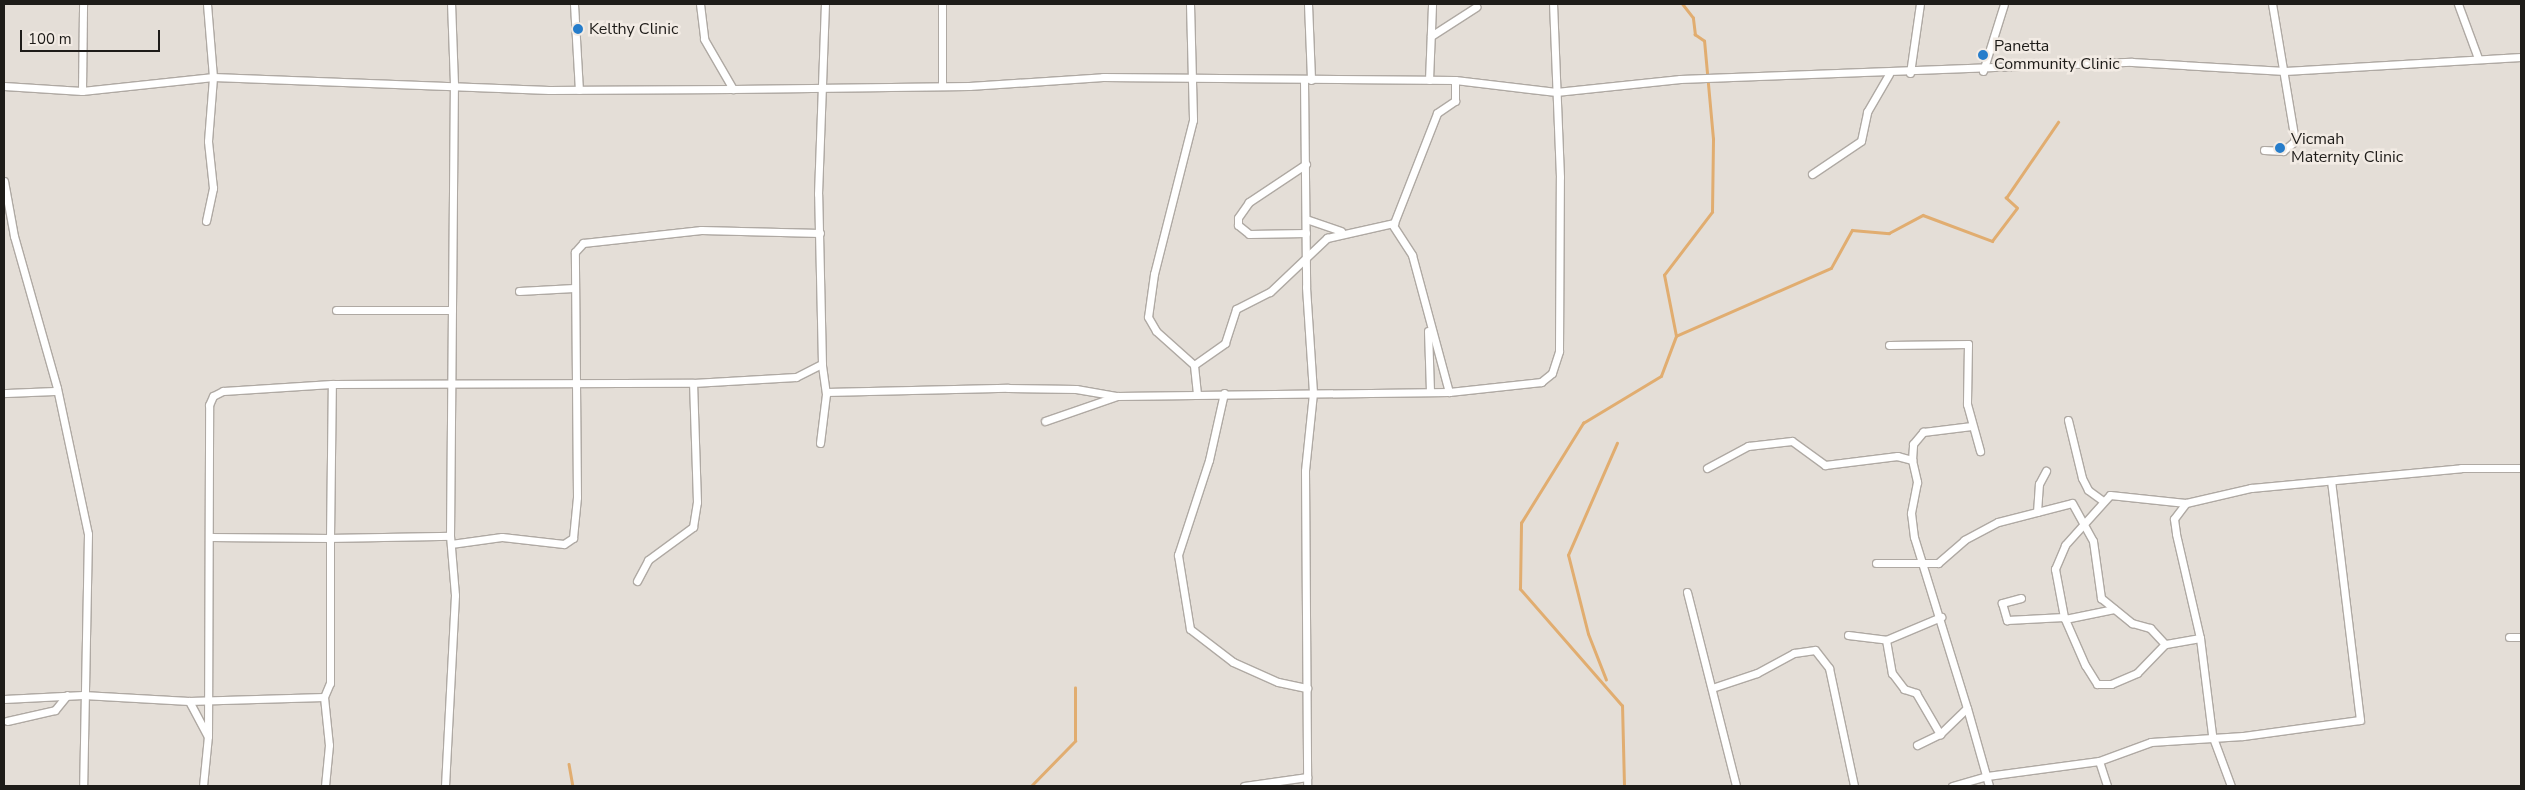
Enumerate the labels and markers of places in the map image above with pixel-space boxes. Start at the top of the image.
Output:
place label: Kelthy Clinic [589,19,678,39]
marker: Kelthy Clinic [571,22,585,36]
place label: Panetta Community Clinic [1994,36,2120,74]
marker: Panetta Community Clinic [1976,48,1990,62]
place label: Vicmah Maternity Clinic [2291,129,2403,167]
marker: Vicmah Maternity Clinic [2273,141,2287,155]

